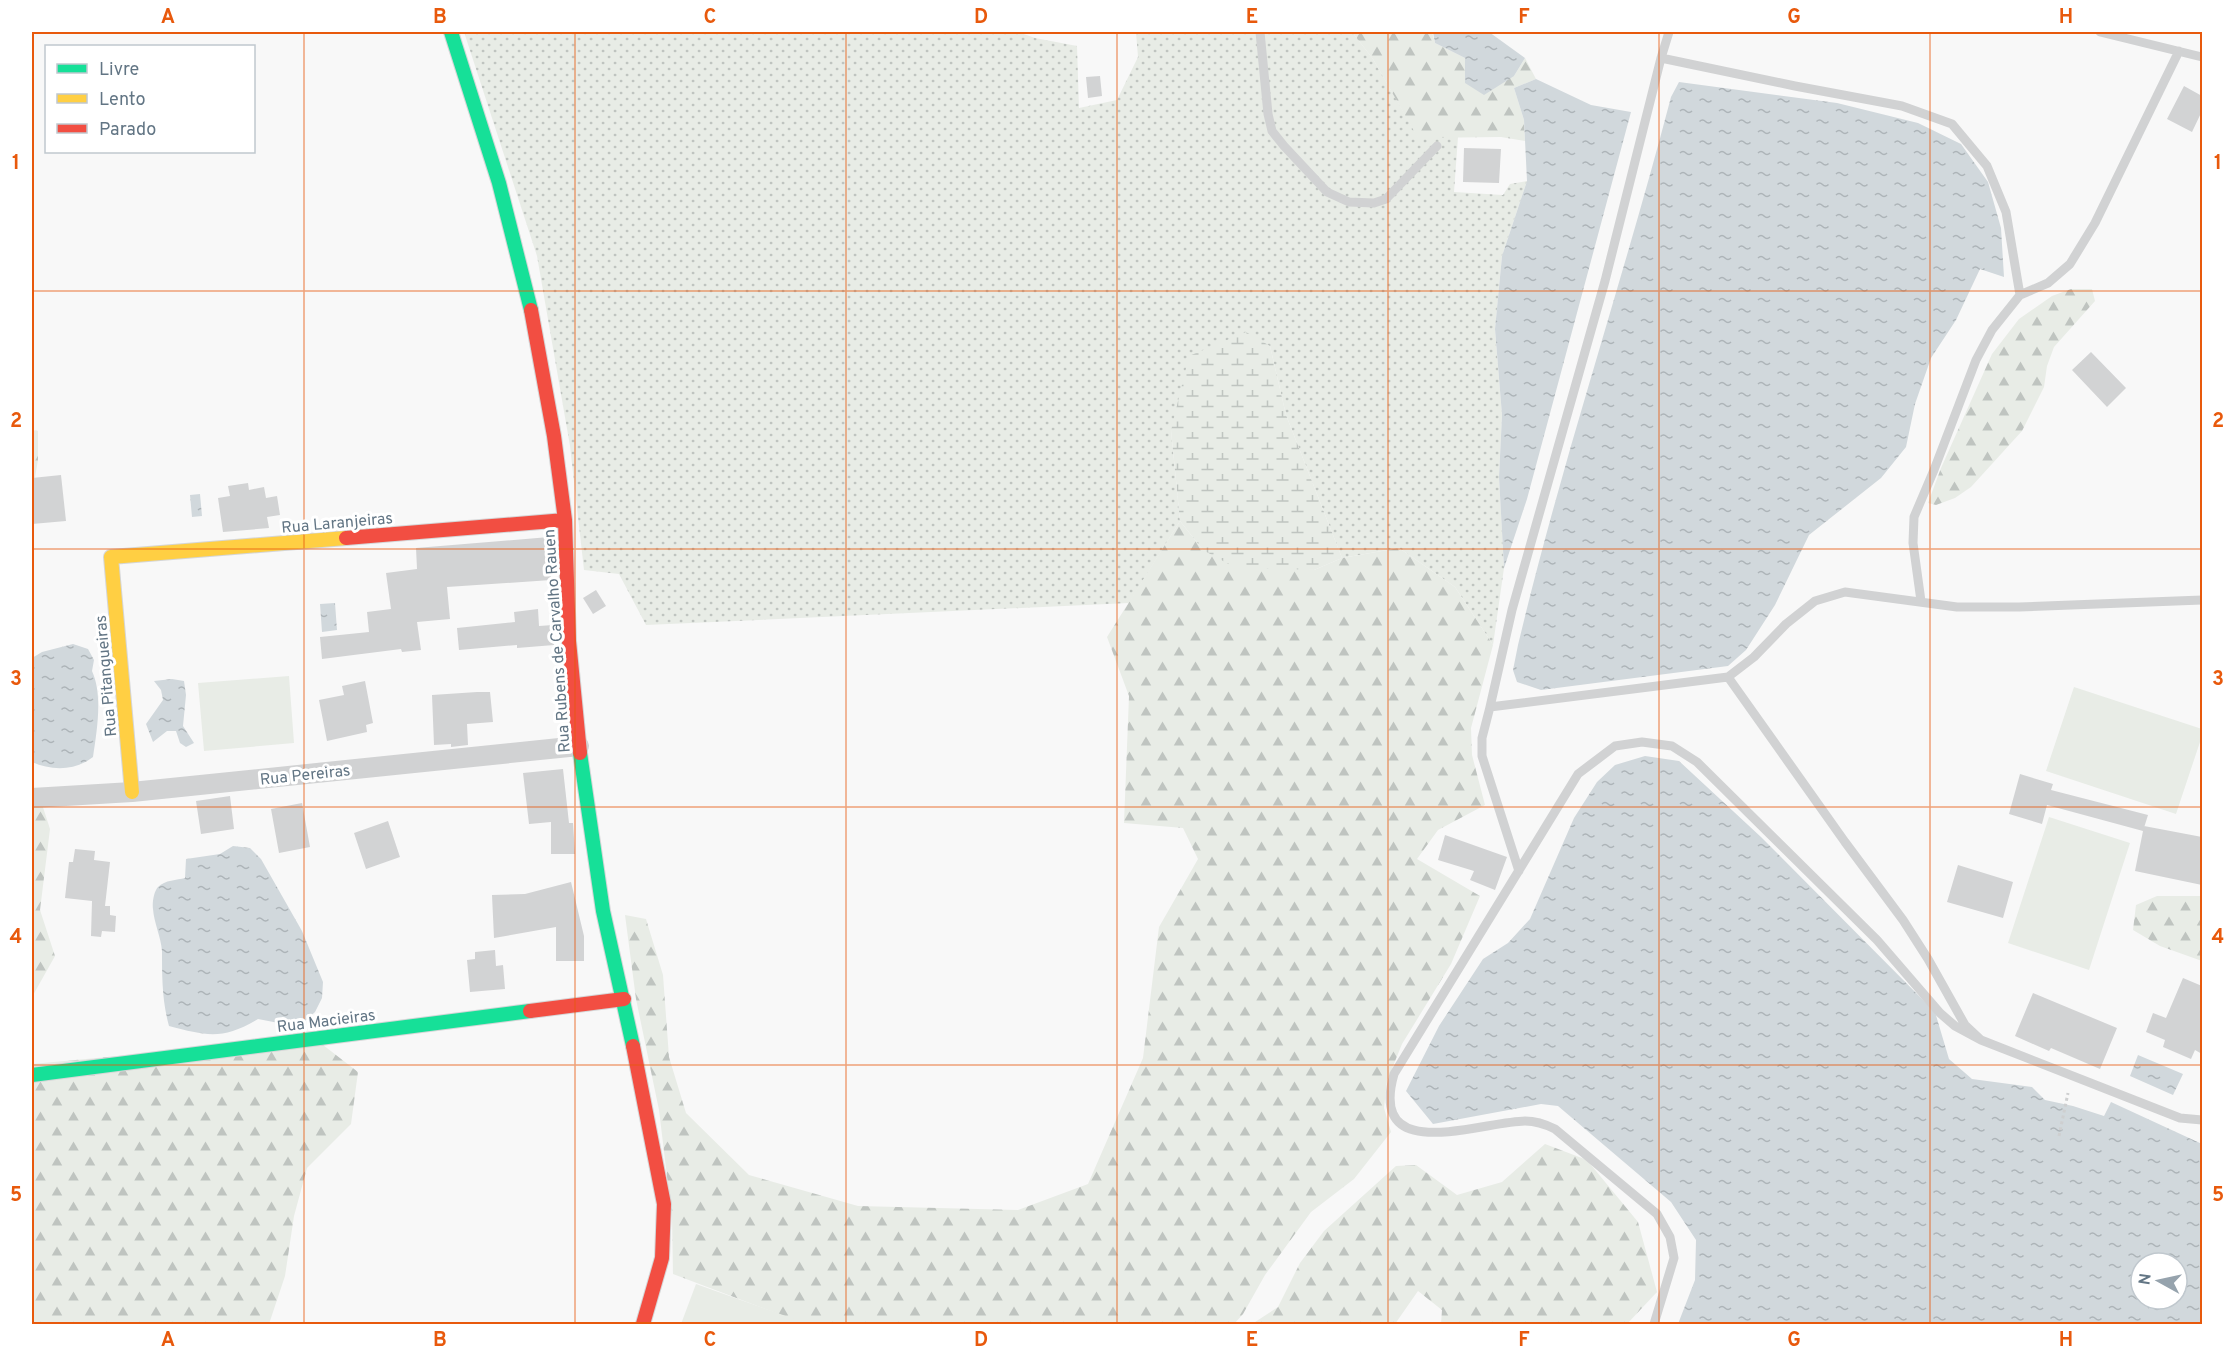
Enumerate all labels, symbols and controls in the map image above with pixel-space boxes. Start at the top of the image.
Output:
text: A [161,5,175,31]
text: B [433,5,447,31]
text: C [704,5,716,31]
text: D [974,5,988,31]
text: E [1246,5,1258,31]
text: F [1518,5,1530,31]
text: G [1787,5,1801,31]
text: H [2059,5,2073,31]
legend [45,45,255,153]
text: Livre [99,59,139,82]
text: Lento [99,89,145,112]
text: Parado [99,119,156,142]
text: 1 [12,151,20,177]
text: 1 [2214,151,2222,177]
text: 2 [10,409,22,435]
text: 2 [2212,409,2224,435]
street label: Rua Laranjeiras [281,509,394,539]
street label: Rua Rubens de Carvalho Rauen [540,528,576,753]
street label: Rua Pitangueiras [92,614,122,737]
text: 3 [10,667,22,693]
text: 3 [2212,667,2224,693]
street label: Rua Pereiras [259,761,351,791]
text: 4 [10,925,22,951]
text: 4 [2212,925,2224,951]
street label: Rua Macieiras [276,1006,377,1038]
text: 5 [10,1183,22,1209]
text: 5 [2212,1183,2224,1209]
north arrow [2129,1251,2189,1311]
text: N [2135,1272,2157,1286]
text: A [161,1328,175,1354]
text: B [433,1328,447,1354]
text: C [704,1328,716,1354]
text: D [974,1328,988,1354]
text: E [1246,1328,1258,1354]
text: F [1518,1328,1530,1354]
text: G [1787,1328,1801,1354]
text: H [2059,1328,2073,1354]

